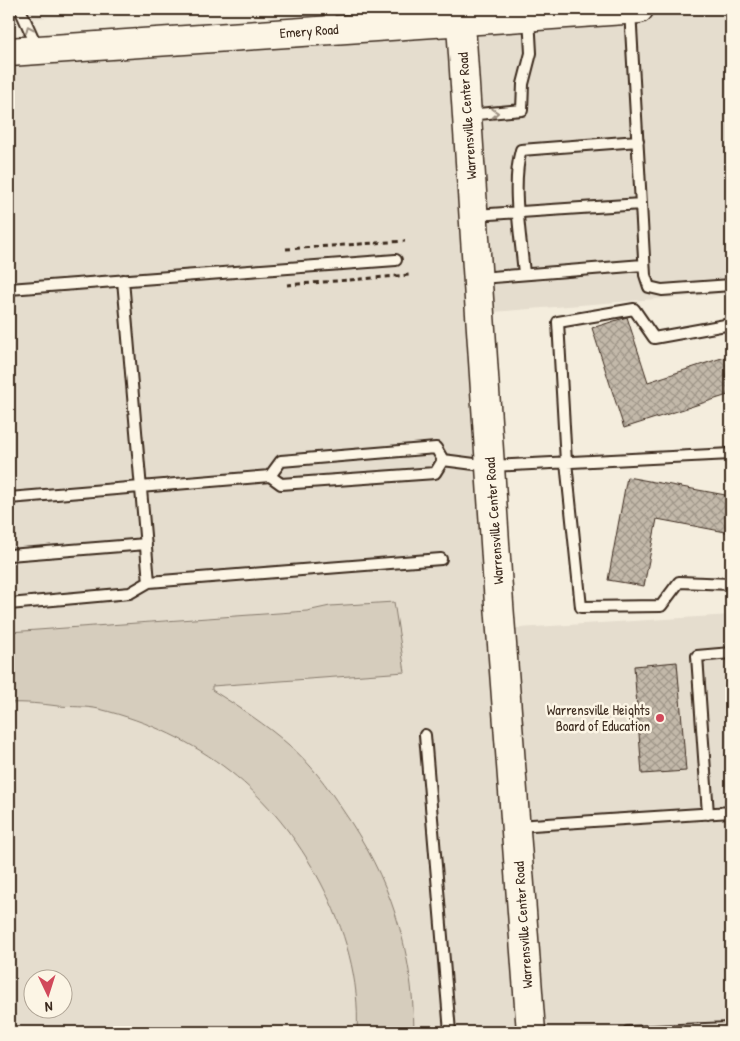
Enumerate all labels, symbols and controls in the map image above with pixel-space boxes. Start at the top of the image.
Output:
street label: Emery Road [279,19,340,43]
one-way arrow [24,25,35,34]
street label: Warrensville Center Road [453,51,480,180]
one-way arrow [491,108,499,119]
street label: Warrensville Center Road [480,456,507,585]
place label: Warrensville Heights Board of Education [547,700,650,735]
marker: Warrensville Heights Board of Education [654,712,666,724]
street label: Warrensville Center Road [509,860,536,989]
north arrow [22,968,72,1018]
text: N [44,998,53,1017]

